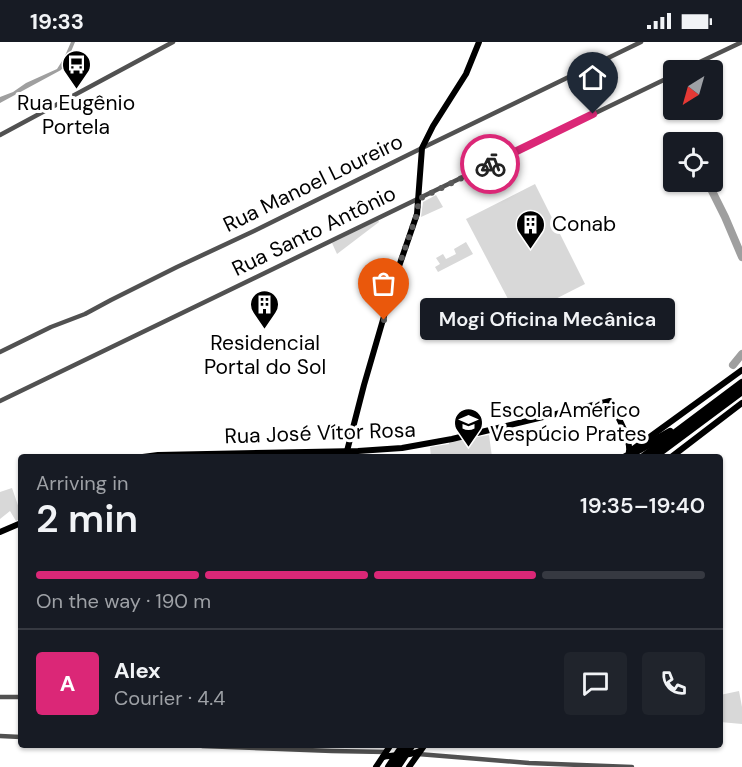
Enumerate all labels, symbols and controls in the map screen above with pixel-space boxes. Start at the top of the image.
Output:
text: 19:33 [30,7,84,36]
bus stop icon: Rua Eugênio Portela [60,48,92,90]
pin [567,52,618,114]
north arrow [663,60,723,120]
map controls [663,60,723,192]
icon: home [576,61,609,94]
place label: Rua Eugênio Portela [17,89,135,141]
street label: Rua Manoel Loureiro [219,127,407,239]
button: locate [663,132,723,192]
courier [460,134,520,194]
icon: bike [474,148,507,181]
street label: Rua Santo Antônio [227,179,401,283]
building icon: Conab [515,208,547,250]
place label: Conab [552,210,616,238]
pin [358,258,409,320]
icon: bag [367,267,400,300]
building icon: Residencial Portal do Sol [249,288,281,330]
callout: Mogi Oficina Mecânica [420,299,675,341]
text: Mogi Oficina Mecânica [439,306,656,332]
place label: Residencial Portal do Sol [204,329,326,381]
place label: Escola Américo Vespúcio Prates [490,396,647,448]
school or university icon: Escola Américo Vespúcio Prates [453,406,485,448]
street label: Rua José Vítor Rosa [224,416,416,450]
text: Arriving in [36,470,128,496]
text: 19:35–19:40 [580,491,705,520]
text: 2 min [36,493,138,544]
text: On the way · 190 m [36,588,211,614]
button: chat [564,652,627,715]
button: phone [642,652,705,715]
text: Alex [114,656,161,685]
text: A [60,669,75,698]
text: Courier · 4.4 [114,685,225,711]

